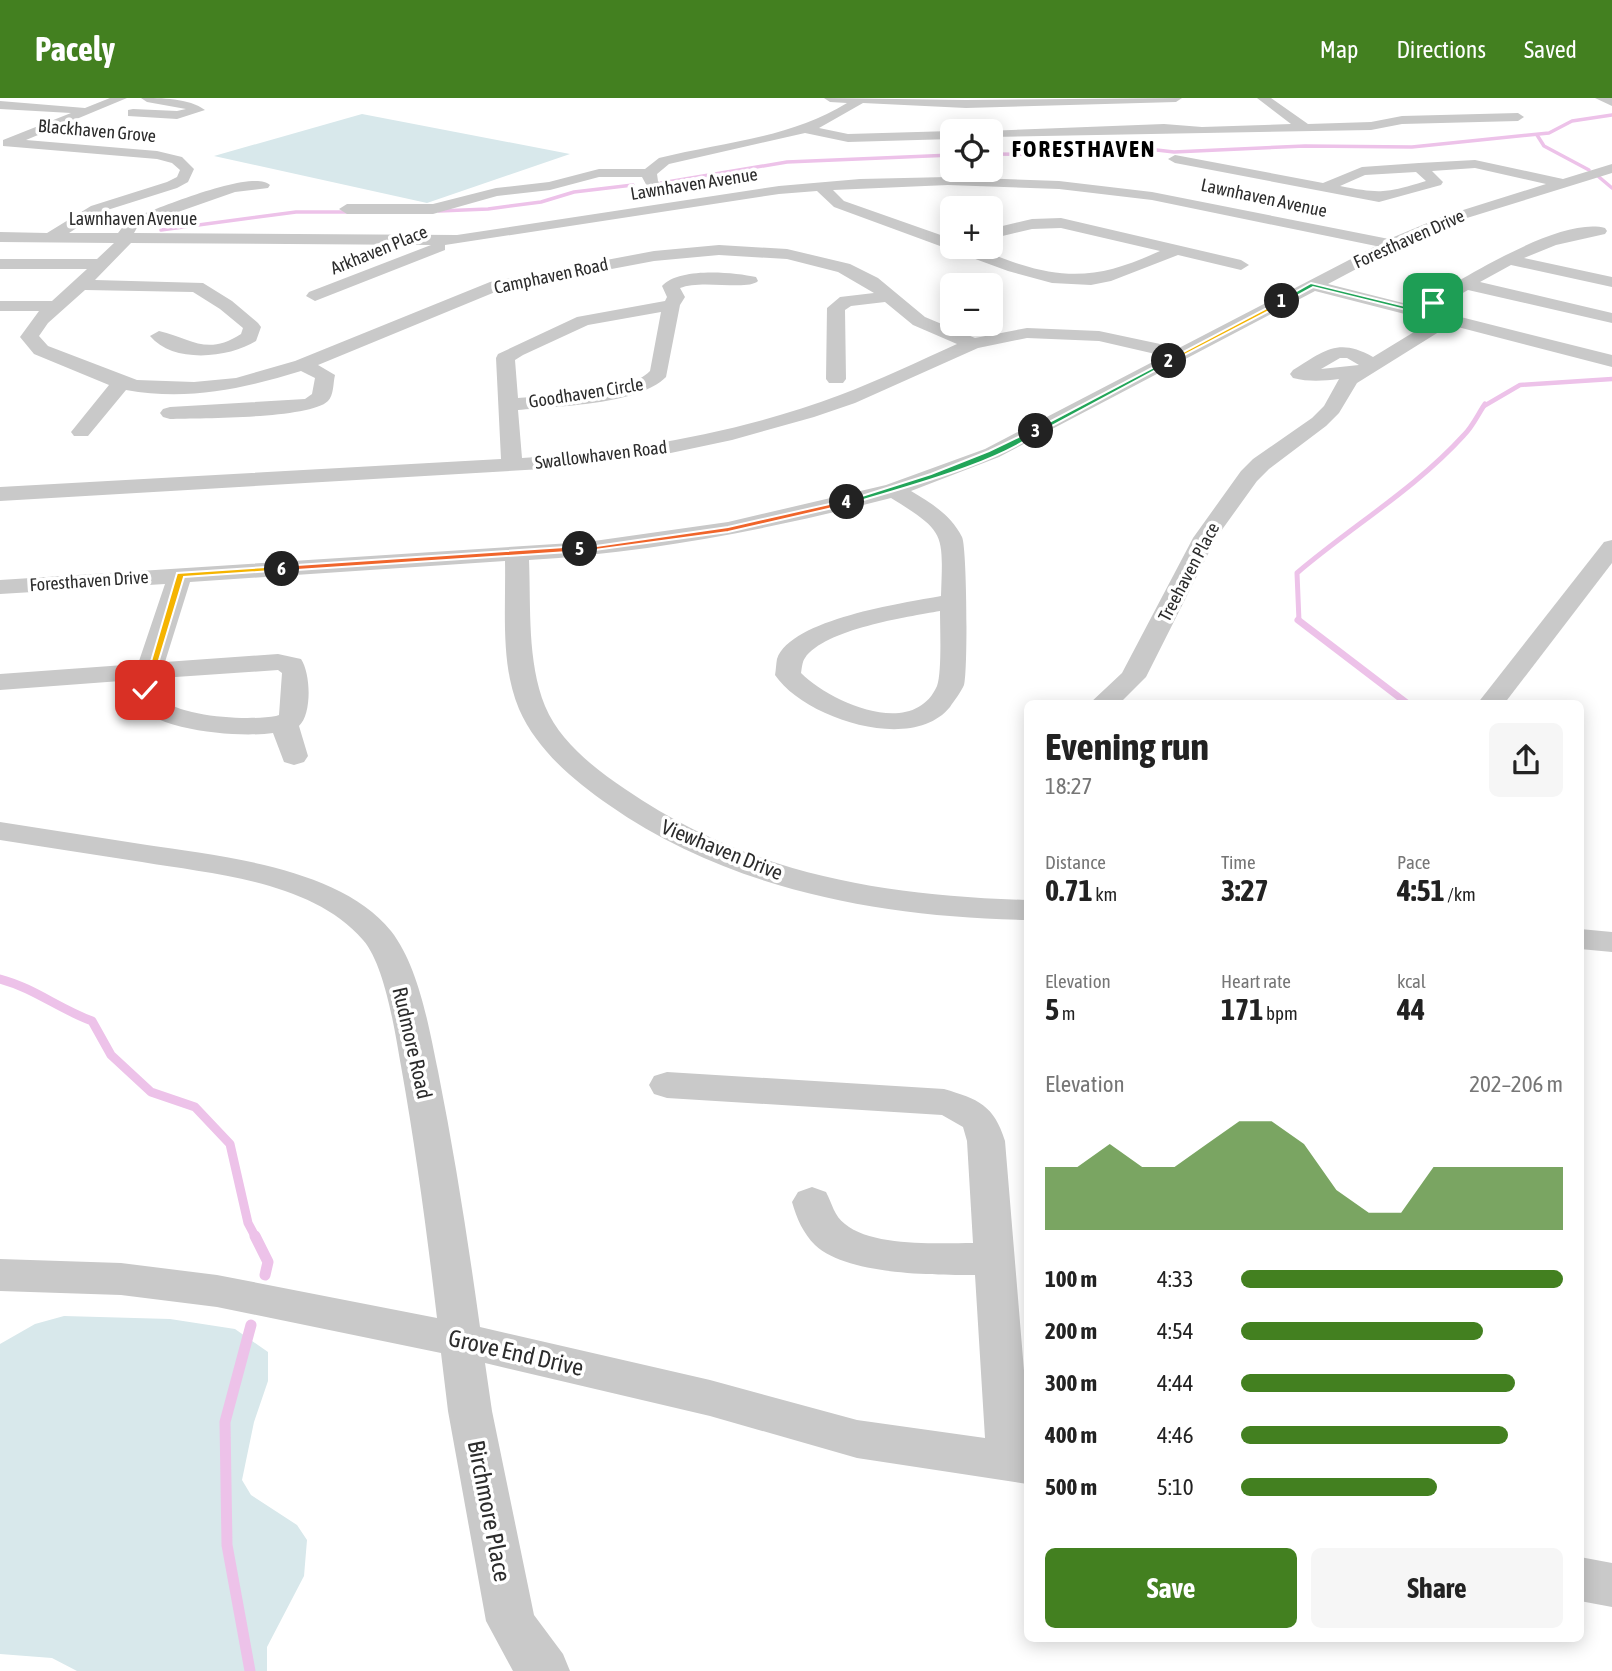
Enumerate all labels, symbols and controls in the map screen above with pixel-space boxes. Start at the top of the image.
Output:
text: Pacely [35,30,115,68]
text: Map [1320,36,1358,63]
text: Directions [1396,36,1486,63]
text: Saved [1524,36,1577,63]
street label: Blackhaven Grove [37,115,157,146]
map controls [940,119,1003,336]
button: locate [940,119,1003,182]
district label: FORESTHAVEN [1012,136,1156,162]
street label: Lawnhaven Avenue [629,163,759,204]
street label: Lawnhaven Avenue [1199,174,1329,221]
button: + [940,196,1003,259]
street label: Foresthaven Drive [1350,205,1467,272]
street label: Lawnhaven Avenue [69,208,197,229]
street label: Arkhaven Place [327,221,430,278]
street label: Camphaven Road [492,253,610,298]
button: − [940,273,1003,336]
pin [1403,273,1463,333]
pin: 1 [1264,284,1300,318]
icon: arrive [1414,284,1452,322]
text: 1 [1277,289,1286,311]
pin: 2 [1152,344,1186,378]
text: 2 [1164,349,1173,371]
street label: Goodhaven Circle [527,373,645,412]
pin: 3 [1018,414,1054,448]
text: 3 [1031,419,1040,441]
street label: Swallowhaven Road [534,436,668,473]
pin: 4 [830,484,864,520]
text: 4 [842,490,851,512]
street label: Treehaven Place [1154,519,1223,625]
pin: 5 [562,532,598,566]
text: 5 [575,537,584,559]
pin: 6 [264,552,300,587]
text: 6 [277,557,286,579]
street label: Foresthaven Drive [29,566,149,595]
pin [115,660,175,720]
icon: check [126,671,164,709]
button: share [1489,723,1563,797]
text: Evening run [1045,725,1209,768]
text: 18:27 [1045,773,1092,799]
street label: Viewhaven Drive [658,814,787,884]
text: Distance [1045,851,1106,873]
text: Time [1221,851,1256,873]
text: Pace [1397,851,1430,873]
text: 0.71 [1045,873,1093,907]
text: 3:27 [1221,873,1269,907]
text: 4:51 [1397,873,1445,907]
text: km [1093,883,1117,905]
text: /km [1445,883,1476,905]
text: Elevation [1045,970,1111,992]
text: Heart rate [1221,970,1291,992]
text: kcal [1397,970,1426,992]
street label: Rudmore Road [388,984,438,1101]
text: 5 [1045,992,1059,1026]
text: 171 [1221,992,1263,1026]
text: 44 [1397,992,1425,1026]
text: m [1059,1002,1075,1024]
text: bpm [1263,1002,1298,1024]
text: Elevation [1045,1071,1125,1097]
text: 202–206 m [1469,1071,1563,1097]
text: 100 m [1045,1266,1097,1292]
text: 4:33 [1157,1266,1194,1292]
text: 200 m [1045,1318,1097,1344]
text: 4:54 [1157,1318,1194,1344]
street label: Grove End Drive [446,1324,586,1381]
text: 300 m [1045,1370,1097,1396]
text: 4:44 [1157,1370,1194,1396]
text: 400 m [1045,1422,1097,1448]
text: 4:46 [1157,1422,1194,1448]
street label: Birchmore Place [463,1438,516,1584]
text: 500 m [1045,1474,1097,1500]
text: 5:10 [1157,1474,1194,1500]
button: Save [1045,1548,1297,1628]
button: Share [1311,1548,1563,1628]

